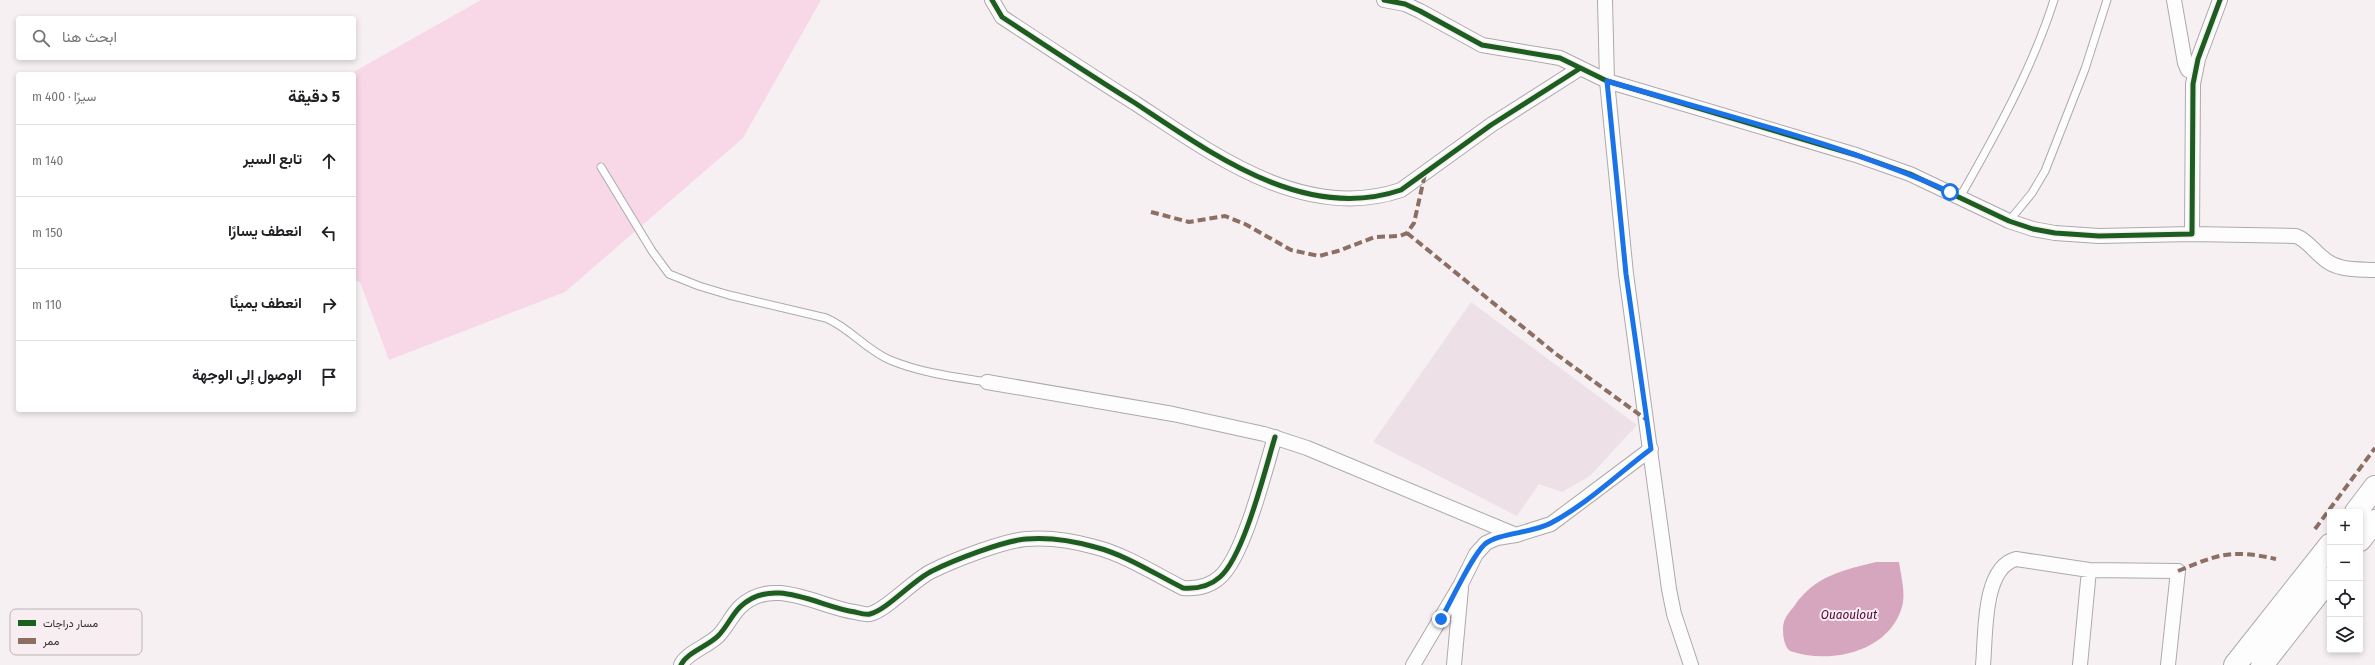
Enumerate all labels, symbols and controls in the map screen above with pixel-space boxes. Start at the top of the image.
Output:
search box [16,16,356,60]
icon: search [30,27,52,49]
text: ابحث هنا [62,28,117,46]
text: 5 دقيقة [288,86,340,107]
text: سيرًا · 400 m [32,89,96,104]
text: تابع السير [243,150,302,168]
icon: ahead [318,150,340,172]
text: 140 m [32,153,63,168]
route start [1941,183,1959,201]
text: انعطف يسارًا [228,222,302,240]
icon: left [318,222,340,244]
text: 150 m [32,225,63,240]
text: انعطف يمينًا [230,294,302,312]
icon: right [318,294,340,316]
text: 110 m [32,297,62,312]
text: الوصول إلى الوجهة [192,366,302,384]
icon: arrive [318,366,340,388]
map controls [2327,509,2363,653]
button: + [2327,509,2363,545]
button: − [2327,545,2363,581]
button: locate [2327,581,2363,617]
water label: Ouaoulout [1821,607,1878,622]
legend [10,609,142,655]
route end [1432,610,1450,628]
text: مسار دراجات [43,617,98,630]
button: layers [2327,617,2363,653]
text: ممر [42,635,60,648]

